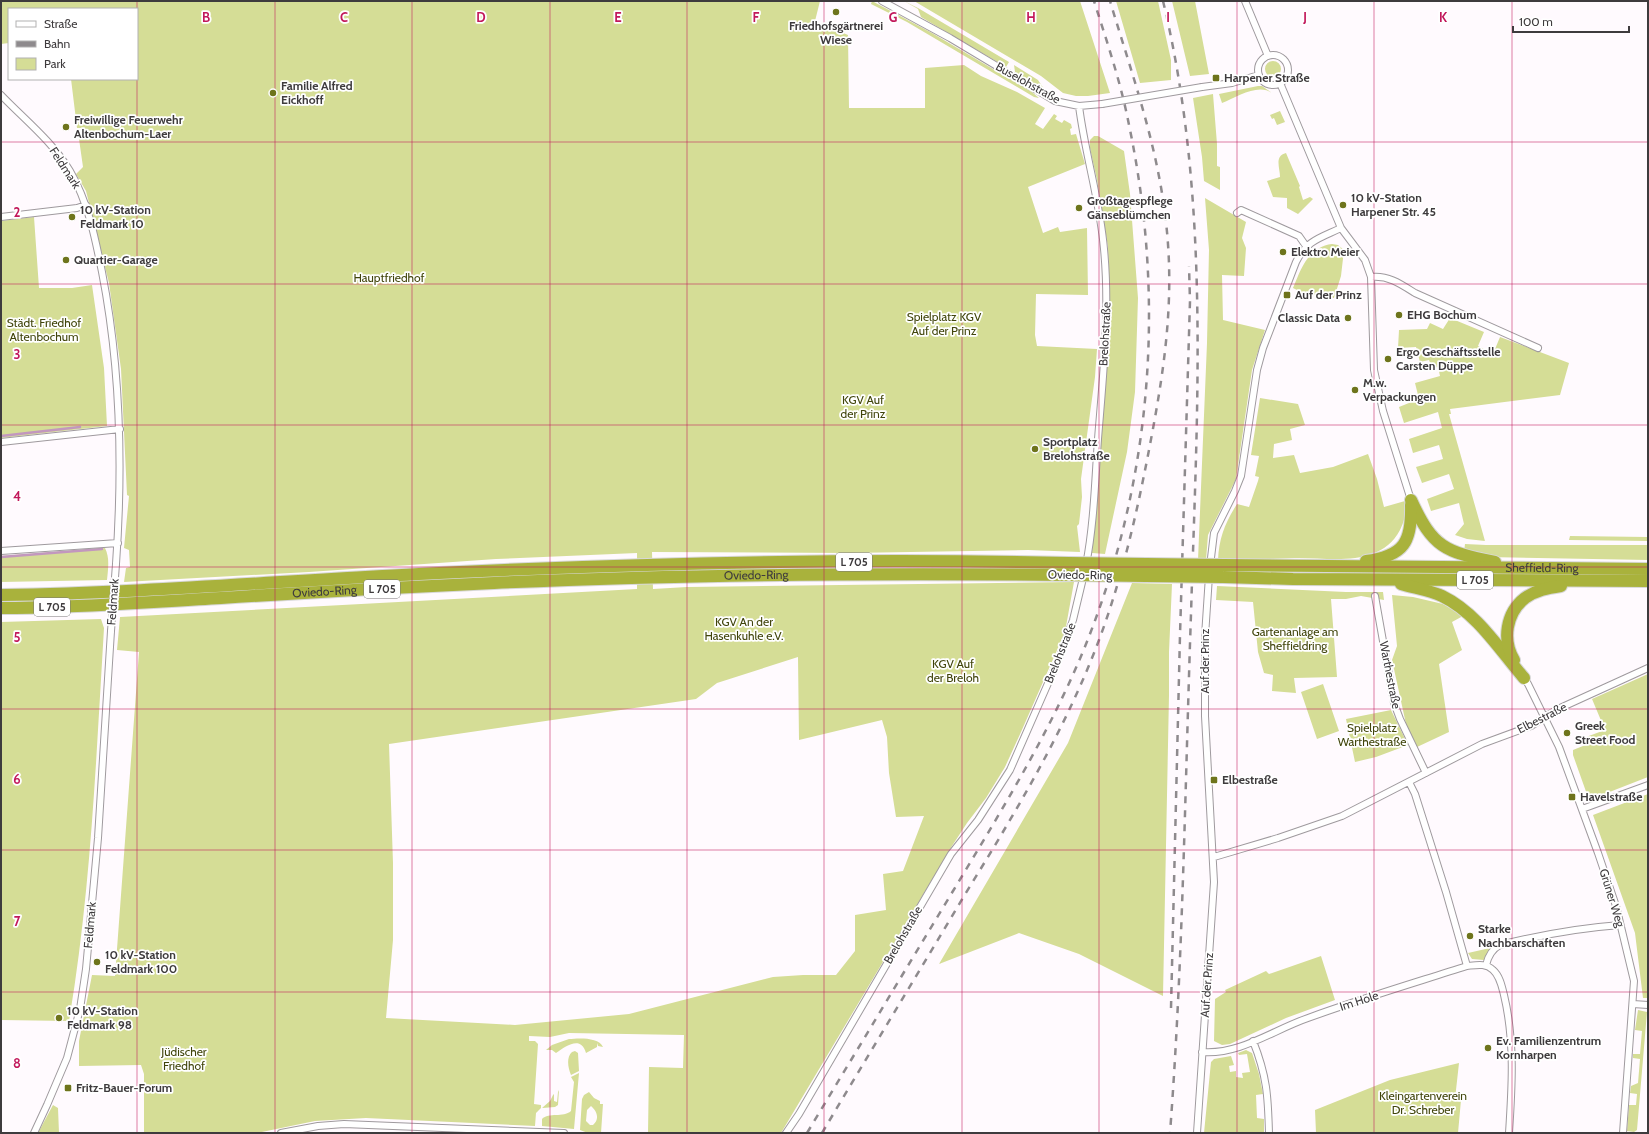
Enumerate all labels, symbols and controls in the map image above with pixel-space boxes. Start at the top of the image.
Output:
marker: Friedhofsgärtnerei Wiese [831,7,841,17]
legend [8,8,138,80]
scale bar [1513,8,1629,34]
text: B [202,9,210,25]
text: C [340,9,348,25]
text: D [476,9,486,25]
text: E [614,9,622,25]
text: F [753,9,760,25]
text: G [889,9,898,25]
text: H [1026,9,1036,25]
text: I [1166,9,1170,25]
text: J [1302,9,1307,25]
text: K [1439,9,1448,25]
text: 100 m [1519,14,1553,29]
text: Straße [44,16,77,31]
place label: Friedhofsgärtnerei Wiese [789,18,883,47]
text: Bahn [44,36,70,51]
text: Park [44,56,66,71]
street label: Buselohstraße [993,59,1063,107]
place label: Harpener Straße [1224,70,1310,85]
marker: Harpener Straße [1211,73,1221,83]
place label: Familie Alfred Eickhoff [281,78,353,107]
marker: Familie Alfred Eickhoff [268,88,278,98]
place label: Freiwillige Feuerwehr Altenbochum-Laer [74,112,183,141]
marker: Freiwillige Feuerwehr Altenbochum-Laer [61,122,71,132]
street label: Feldmark [46,144,85,192]
place label: 10 kV-Station Harpener Str. 45 [1351,190,1436,219]
place label: Großtagespflege Gänseblümchen [1087,193,1173,222]
marker: 10 kV-Station Harpener Str. 45 [1338,200,1348,210]
place label: 10 kV-Station Feldmark 10 [80,202,151,231]
marker: Großtagespflege Gänseblümchen [1074,203,1084,213]
text: 2 [14,204,21,220]
marker: 10 kV-Station Feldmark 10 [67,212,77,222]
place label: Elektro Meier [1291,244,1360,259]
marker: Elektro Meier [1278,247,1288,257]
place label: Quartier-Garage [74,252,158,267]
marker: Quartier-Garage [61,255,71,265]
park label: Hauptfriedhof [353,270,425,285]
place label: Auf der Prinz [1295,287,1362,302]
marker: Auf der Prinz [1282,290,1292,300]
street label: Brelohstraße [1095,302,1114,366]
place label: EHG Bochum [1407,307,1477,322]
park label: Spielplatz KGV Auf der Prinz [907,309,982,338]
place label: Classic Data [1278,310,1340,325]
marker: EHG Bochum [1394,310,1404,320]
marker: Classic Data [1343,313,1353,323]
park label: Städt. Friedhof Altenbochum [7,315,81,344]
place label: Ergo Geschäftsstelle Carsten Düppe [1396,344,1500,373]
text: 3 [13,346,21,362]
marker: Ergo Geschäftsstelle Carsten Düppe [1383,354,1393,364]
place label: M.w. Verpackungen [1363,375,1436,404]
marker: M.w. Verpackungen [1350,385,1360,395]
park label: KGV Auf der Prinz [841,392,886,421]
place label: Sportplatz Brelohstraße [1043,434,1110,463]
marker: Sportplatz Brelohstraße [1030,444,1040,454]
text: 4 [13,488,21,504]
road number: L 705 [836,553,872,571]
street label: Sheffield-Ring [1505,560,1580,575]
street label: Oviedo-Ring [1048,566,1113,583]
street label: Oviedo-Ring [724,567,790,583]
road number: L 705 [1457,571,1493,589]
street label: Feldmark [103,577,122,626]
road number: L 705 [364,580,400,598]
street label: Oviedo-Ring [292,582,358,600]
road number: L 705 [34,598,70,616]
park label: KGV An der Hasenkuhle e.V. [704,614,784,643]
street label: Brelohstraße [1041,620,1079,685]
park label: Gartenanlage am Sheffieldring [1252,624,1338,653]
street label: Auf der Prinz [1197,628,1212,693]
text: 5 [14,629,21,645]
street label: Warthestraße [1377,640,1404,710]
park label: KGV Auf der Breloh [927,656,979,685]
street label: Elbestraße [1514,699,1569,736]
place label: Greek Street Food [1575,718,1636,747]
park label: Spielplatz Warthestraße [1338,720,1406,749]
marker: Greek Street Food [1562,728,1572,738]
text: 6 [13,771,21,787]
place label: Elbestraße [1222,772,1278,787]
marker: Elbestraße [1209,775,1219,785]
place label: Havelstraße [1580,789,1642,804]
marker: Havelstraße [1567,792,1577,802]
street label: Grüner Weg [1596,867,1629,930]
street label: Feldmark [80,900,99,949]
street label: Brelohstraße [880,903,925,966]
text: 7 [14,913,21,929]
place label: Starke Nachbarschaften [1478,921,1565,950]
marker: Starke Nachbarschaften [1465,931,1475,941]
place label: 10 kV-Station Feldmark 100 [105,947,177,976]
street label: Auf der Prinz [1197,952,1216,1018]
marker: 10 kV-Station Feldmark 100 [92,957,102,967]
street label: Im Hole [1338,987,1380,1014]
place label: 10 kV-Station Feldmark 98 [67,1003,138,1032]
marker: 10 kV-Station Feldmark 98 [54,1013,64,1023]
place label: Ev. Familienzentrum Kornharpen [1496,1033,1601,1062]
marker: Ev. Familienzentrum Kornharpen [1483,1043,1493,1053]
park label: Jüdischer Friedhof [160,1044,207,1073]
text: 8 [13,1055,21,1071]
place label: Fritz-Bauer-Forum [76,1080,172,1095]
marker: Fritz-Bauer-Forum [63,1083,73,1093]
park label: Kleingartenverein Dr. Schreber [1379,1088,1467,1117]

